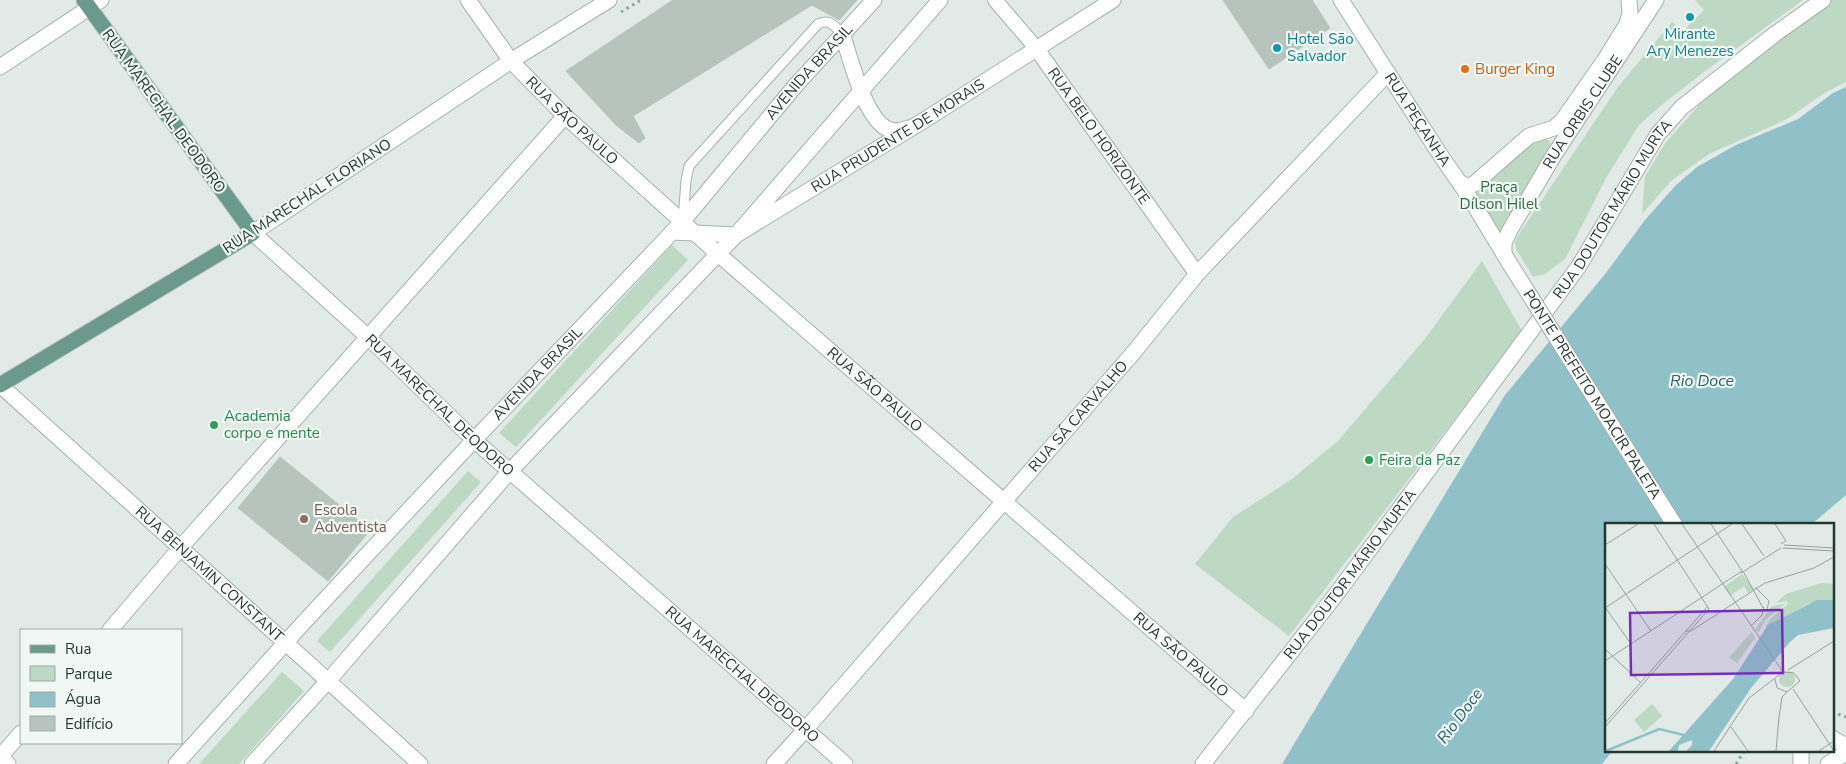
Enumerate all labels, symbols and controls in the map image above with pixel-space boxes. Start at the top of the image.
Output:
marker: Mirante Ary Menezes [1684,11,1696,23]
street label: AVENIDA BRASIL [761,20,857,124]
place label: Mirante Ary Menezes [1646,24,1734,61]
street label: RUA MARECHAL DEODORO [98,25,230,197]
place label: Hotel São Salvador [1287,29,1354,66]
marker: Hotel São Salvador [1271,42,1283,54]
street label: RUA ORBIS CLUBE [1538,51,1627,172]
place label: Burger King [1475,59,1555,79]
marker: Burger King [1459,63,1471,75]
street label: RUA BELO HORIZONTE [1043,64,1154,208]
street label: RUA PEÇANHA [1380,69,1455,171]
street label: RUA SÃO PAULO [521,72,623,169]
street label: RUA PRUDENTE DE MORAIS [807,74,989,197]
street label: RUA DOUTOR MÁRIO MURTA [1548,115,1676,303]
street label: RUA MARECHAL FLORIANO [219,134,395,258]
park label: Praça Dílson Hilel [1460,177,1539,214]
street label: PONTE PREFEITO MOACIR PALETA [1519,286,1666,503]
street label: AVENIDA BRASIL [488,323,587,425]
street label: RUA MARECHAL DEODORO [361,330,518,481]
street label: RUA SÃO PAULO [823,343,927,437]
street label: RUA SÁ CARVALHO [1024,356,1132,476]
water label: Rio Doce [1670,370,1734,392]
place label: Academia corpo e mente [224,406,320,443]
marker: Academia corpo e mente [208,419,220,431]
place label: Feira da Paz [1379,450,1460,470]
marker: Feira da Paz [1363,454,1375,466]
street label: RUA DOUTOR MÁRIO MURTA [1279,485,1421,663]
place label: Escola Adventista [314,500,387,537]
street label: RUA BENJAMIN CONSTANT [131,502,288,646]
marker: Escola Adventista [298,513,310,525]
inset map [1605,523,1834,752]
street label: RUA MARECHAL DEODORO [661,602,823,747]
street label: RUA SÃO PAULO [1129,608,1233,702]
legend [20,629,182,744]
text: Rua [65,639,91,659]
text: Parque [65,664,113,684]
water label: Rio Doce [1432,683,1488,748]
text: Água [65,689,101,709]
text: Edifício [65,714,113,734]

